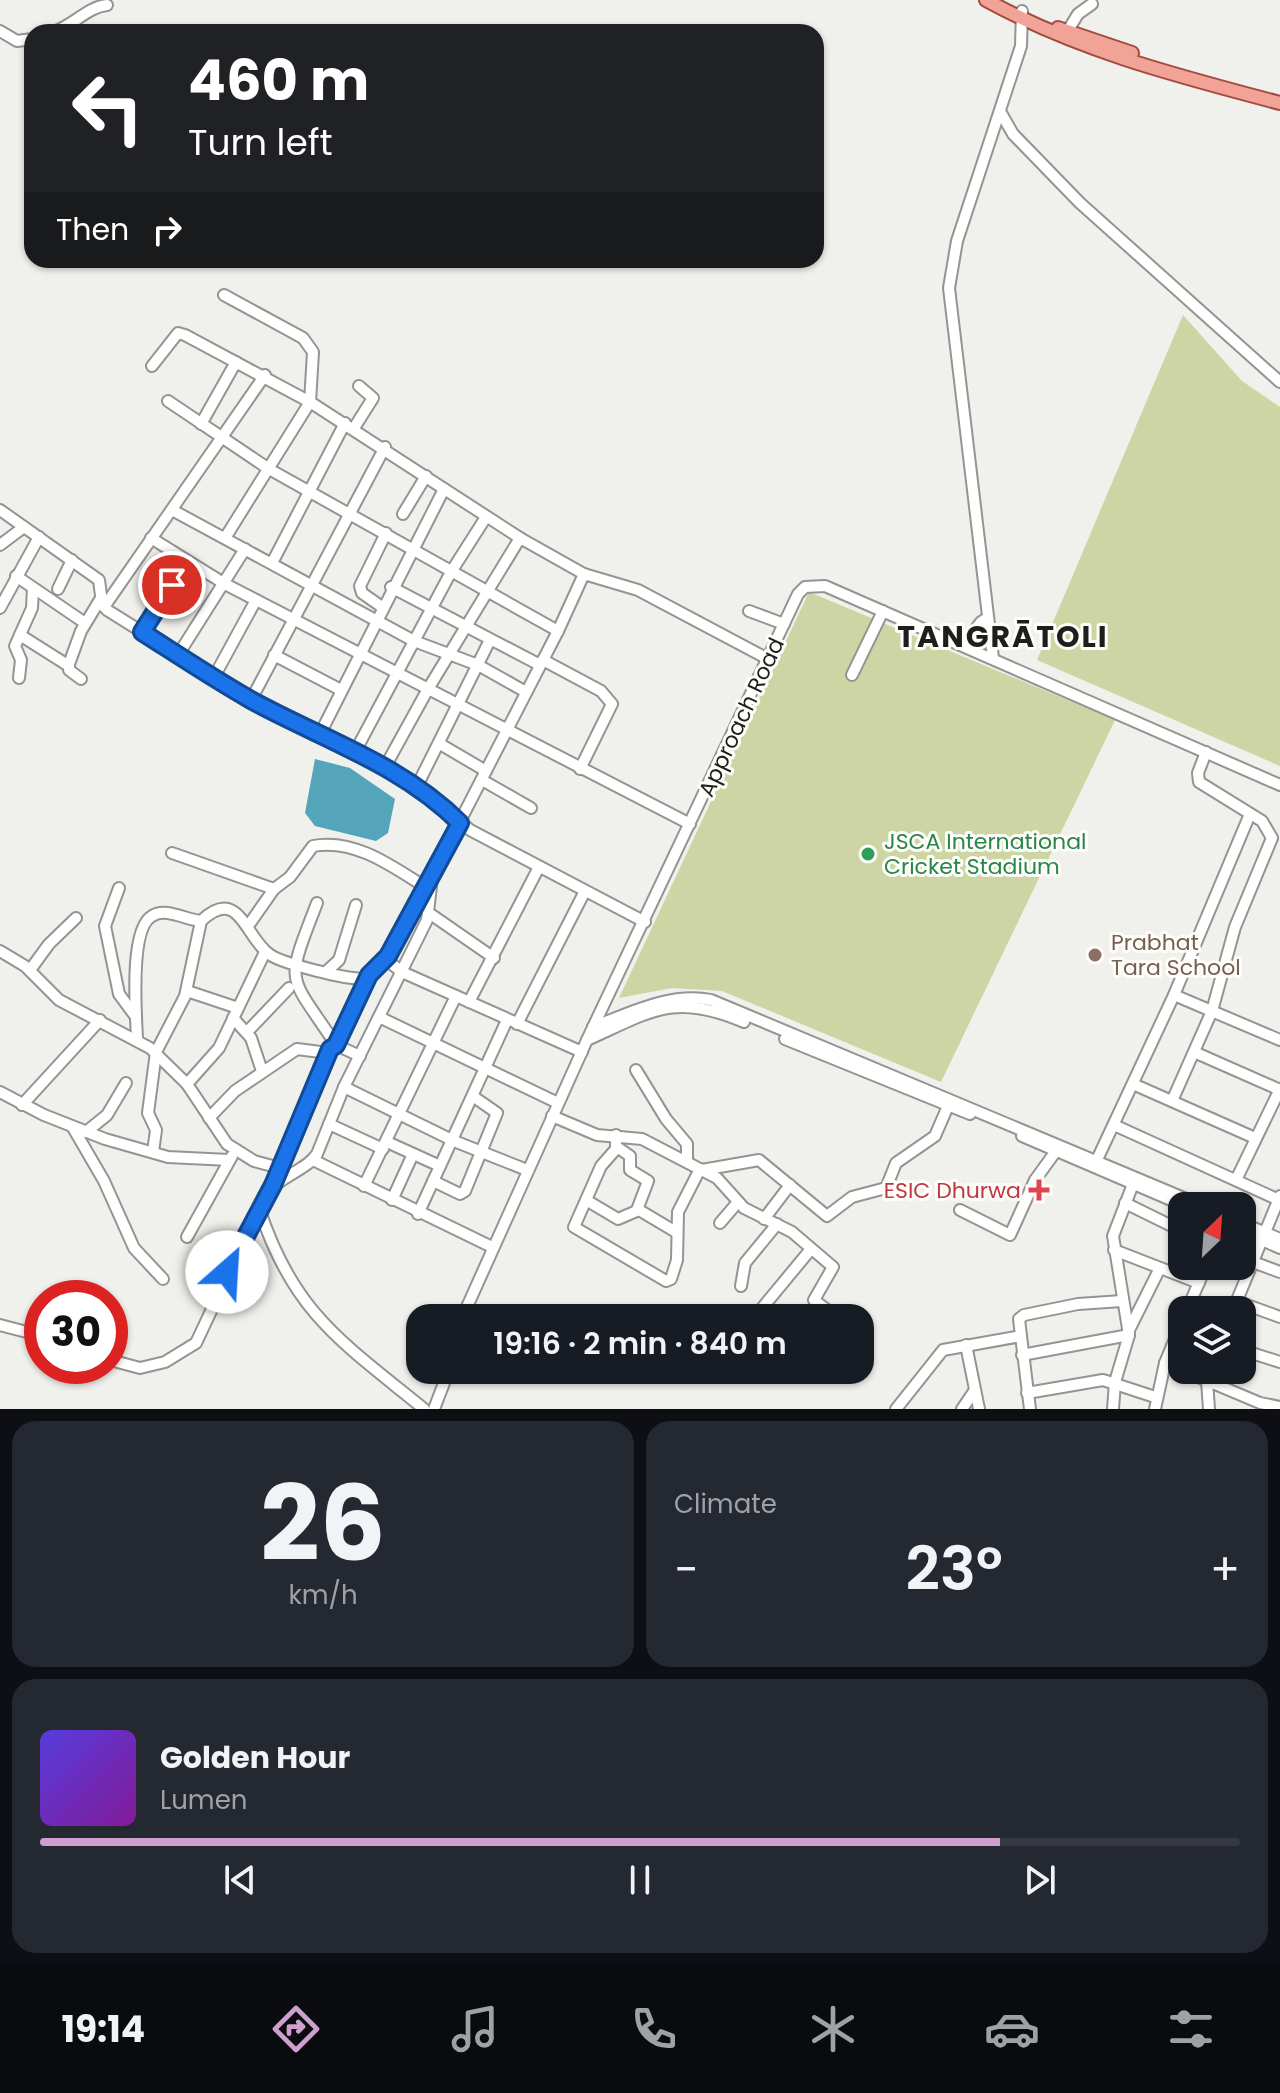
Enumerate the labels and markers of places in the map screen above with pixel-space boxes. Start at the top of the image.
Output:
pin [138,551,206,619]
place label: JSCA International Cricket Stadium [884,826,1086,882]
marker: JSCA International Cricket Stadium [859,845,877,863]
place label: Prabhat Tara School [1111,927,1241,983]
marker: Prabhat Tara School [1086,946,1104,964]
place label: ESIC Dhurwa [884,1175,1021,1206]
marker: ESIC Dhurwa [1028,1179,1050,1201]

